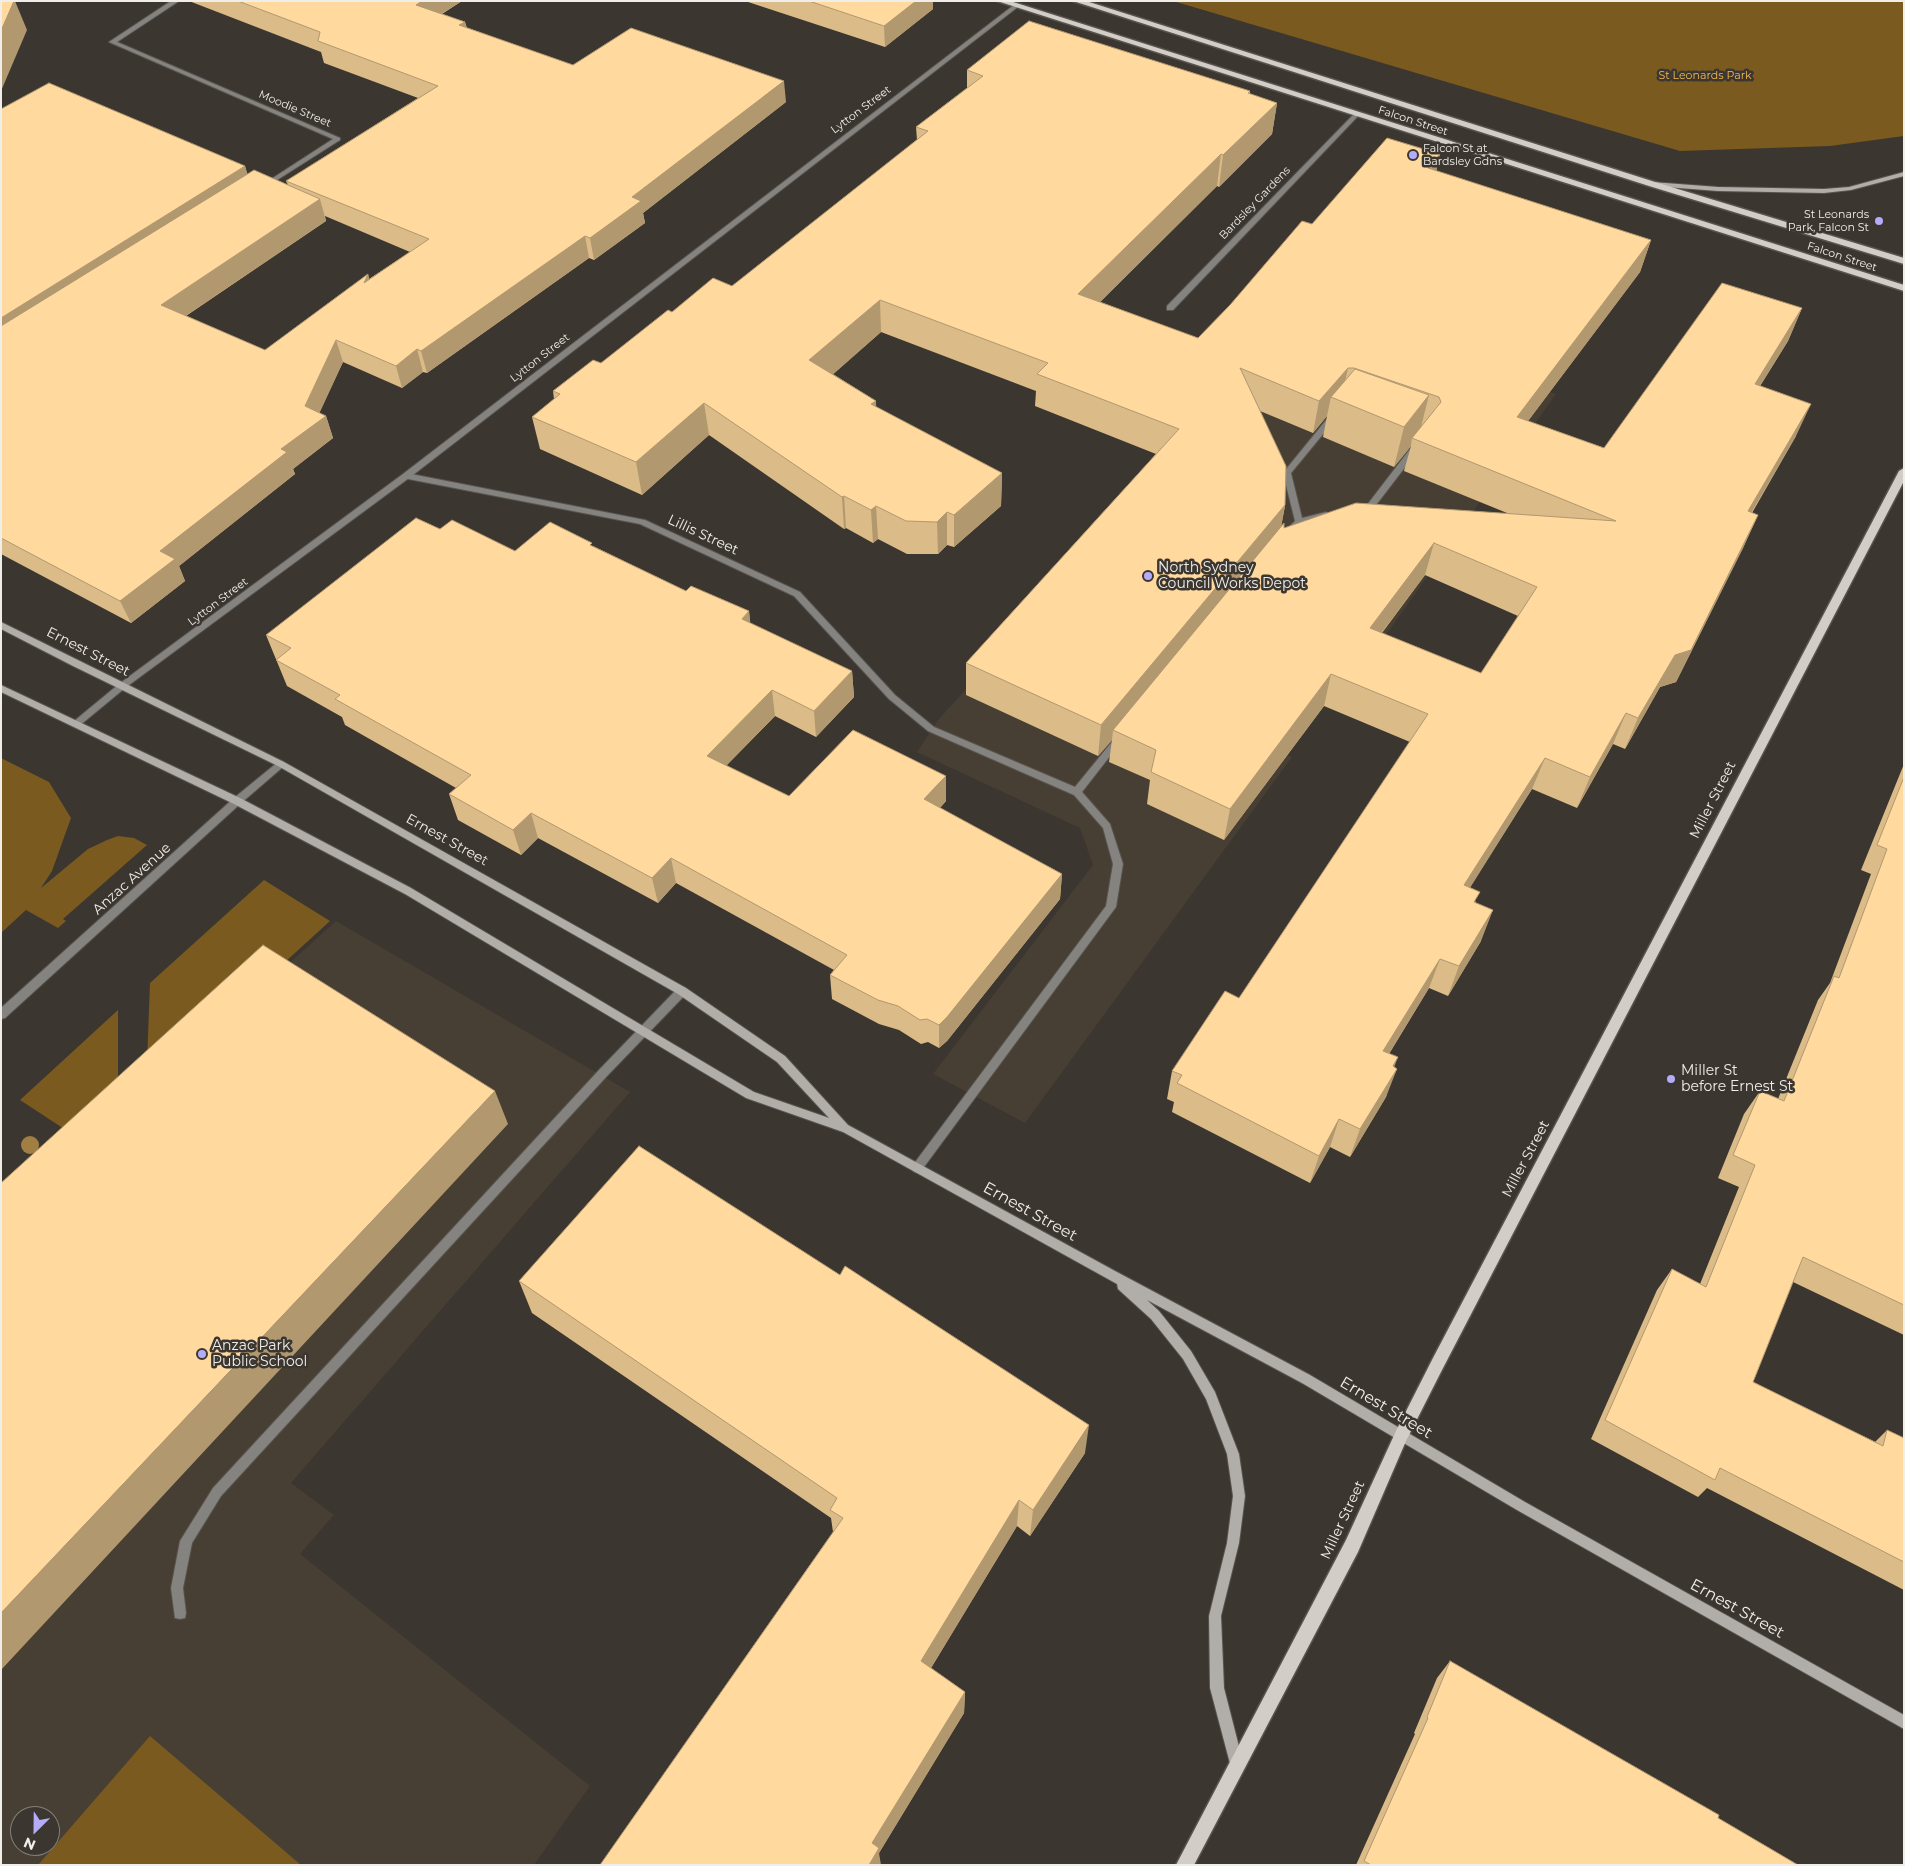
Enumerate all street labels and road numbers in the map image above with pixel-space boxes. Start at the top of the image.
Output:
street label: Lytton Street [828,83,894,137]
street label: Moodie Street [257,88,333,130]
street label: Falcon Street [1376,103,1450,139]
street label: Bardsley Gardens [1217,164,1293,242]
street label: Falcon Street [1805,239,1879,275]
street label: Lytton Street [508,331,572,385]
street label: Lillis Street [665,511,741,559]
street label: Lytton Street [185,575,251,629]
street label: Ernest Street [44,624,132,680]
street label: Miller Street [1686,758,1740,842]
street label: Ernest Street [403,811,491,869]
street label: Anzac Avenue [89,840,175,918]
street label: Miller Street [1499,1118,1553,1200]
street label: Ernest Street [980,1178,1080,1246]
street label: Ernest Street [1336,1373,1436,1443]
street label: Miller Street [1317,1478,1369,1562]
street label: Ernest Street [1687,1575,1787,1643]

